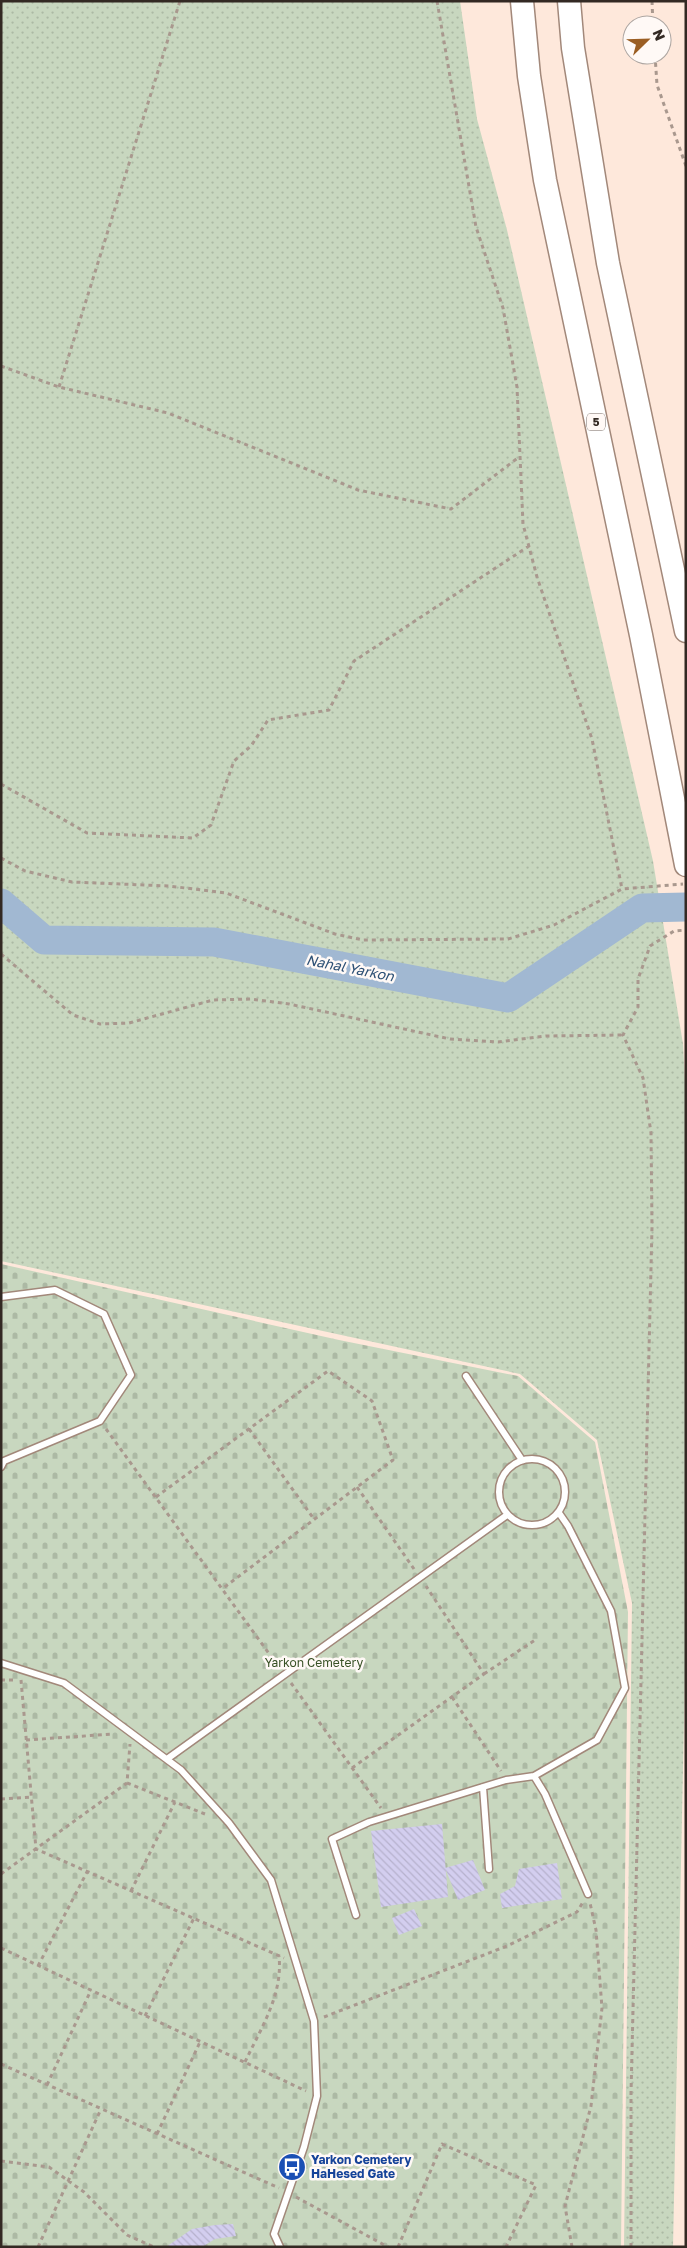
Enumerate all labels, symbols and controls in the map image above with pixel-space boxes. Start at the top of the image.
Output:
north arrow [622,15,672,65]
text: N [650,27,669,43]
road number: 5 [587,414,605,431]
water label: Nahal Yarkon [305,951,397,985]
park label: Yarkon Cemetery [265,1655,364,1670]
bus stop icon: Yarkon Cemetery HaHesed Gate [277,2152,307,2182]
place label: Yarkon Cemetery HaHesed Gate [311,2152,412,2181]

